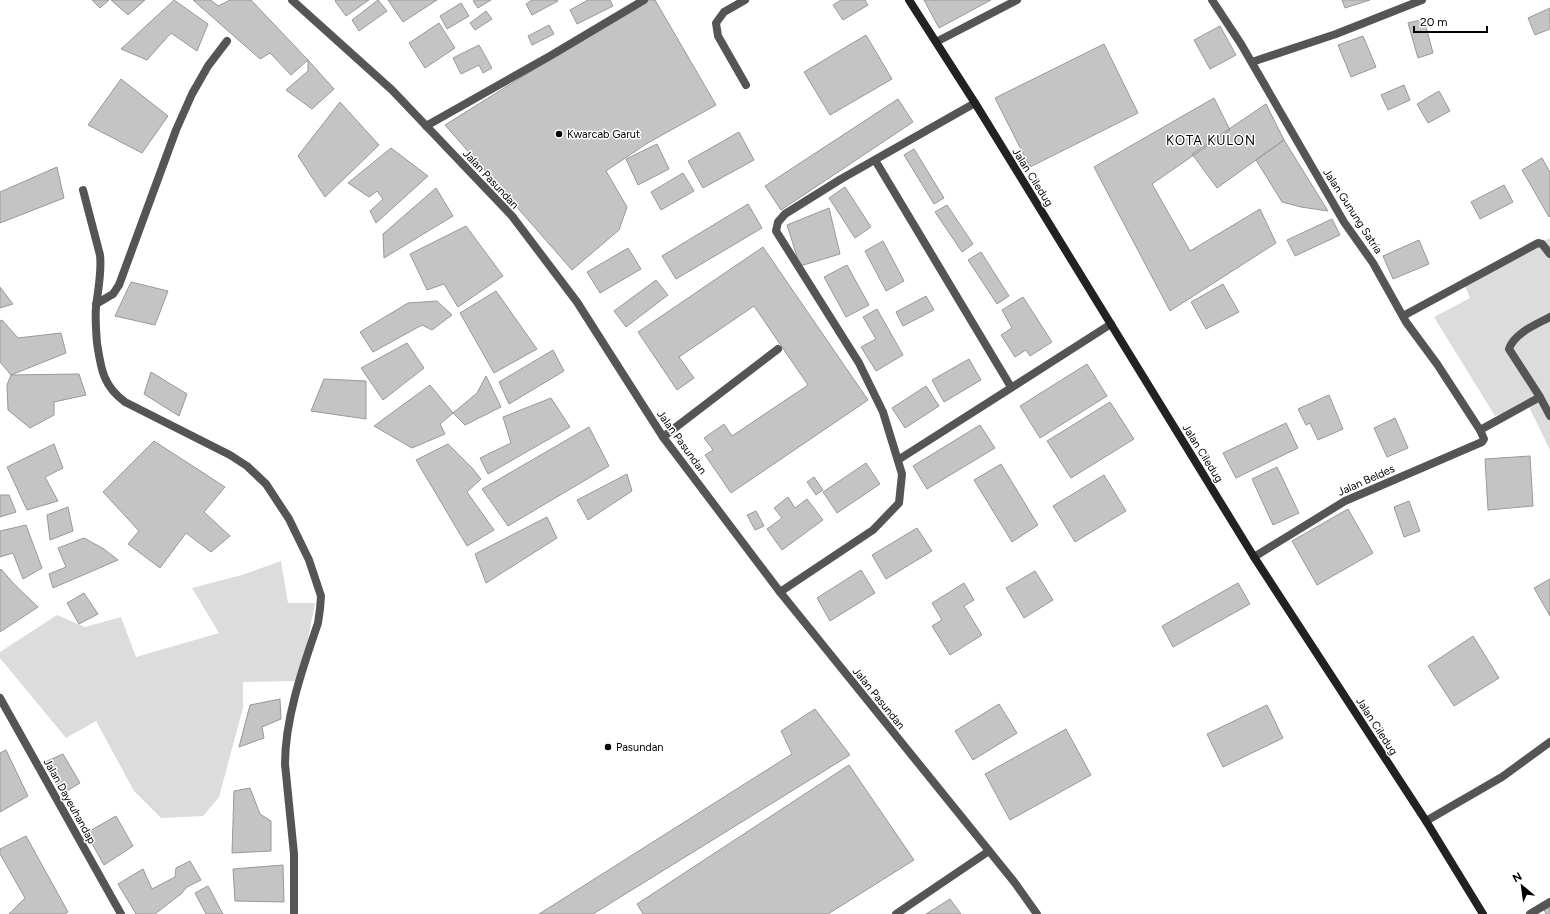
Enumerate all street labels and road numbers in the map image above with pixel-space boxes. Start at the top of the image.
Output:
street label: Jalan Ciledug [1010,146,1056,209]
street label: Jalan Pasundan [460,147,521,211]
street label: Jalan Gunung Satria [1320,166,1385,256]
street label: Jalan Pasundan [654,408,709,477]
street label: Jalan Ciledug [1180,422,1226,485]
street label: Jalan Beldes [1336,462,1397,499]
street label: Jalan Pasundan [850,665,907,732]
street label: Jalan Ciledug [1353,695,1400,758]
street label: Jalan Dayeuhandap [41,756,99,847]

